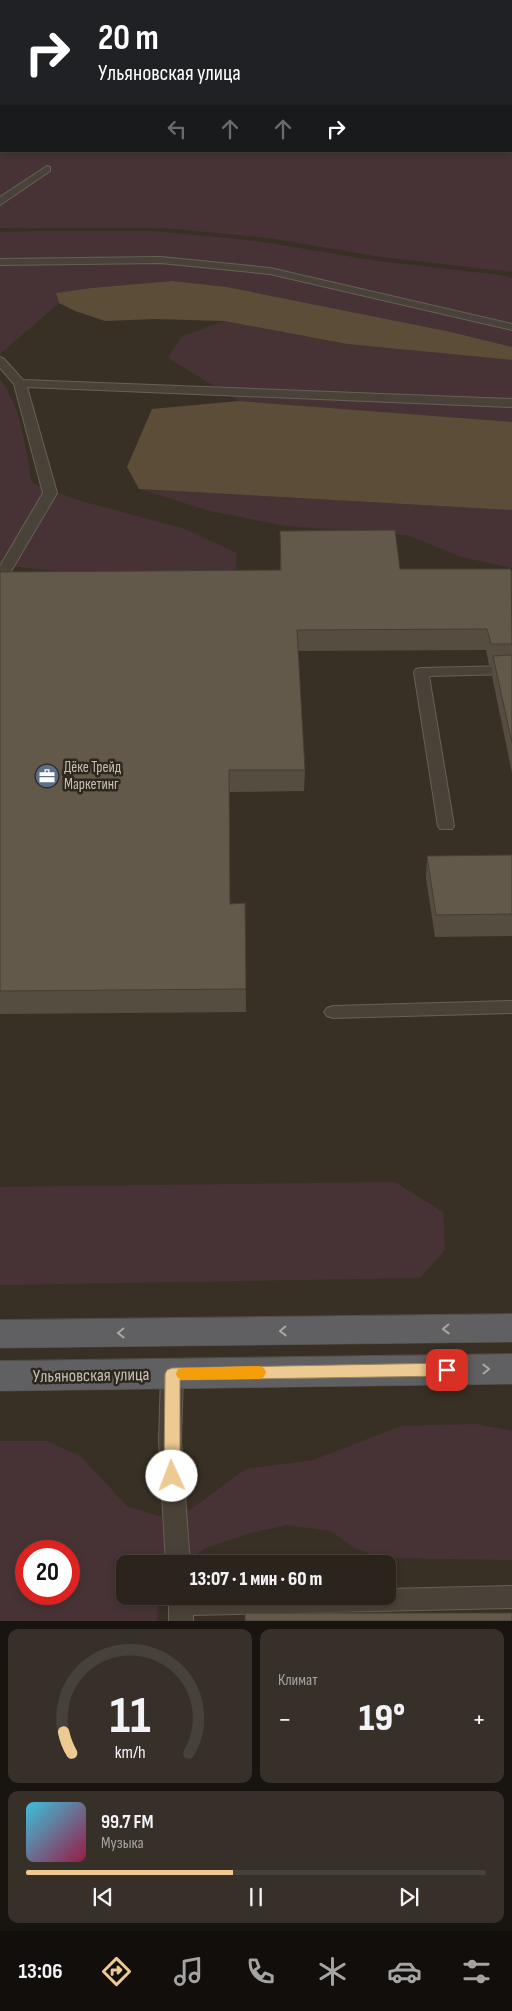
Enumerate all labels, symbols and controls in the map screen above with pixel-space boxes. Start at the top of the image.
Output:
text: 20 m [98,17,159,60]
icon: right [15,20,80,85]
text: Ульяновская улица [98,60,241,87]
icon: left [163,115,191,143]
icon: ahead [216,115,244,143]
icon: ahead [269,115,297,143]
icon: right [322,115,350,143]
place label: Дёке Трейд Маркетинг [64,758,122,794]
office icon: Дёке Трейд Маркетинг [34,763,60,789]
one-way arrow [442,1324,450,1334]
one-way arrow [279,1326,287,1336]
one-way arrow [117,1328,124,1338]
pin [426,1349,468,1391]
icon: arrive [433,1356,461,1384]
street label: Ульяновская улица [32,1364,150,1387]
one-way arrow [482,1364,490,1374]
position arrow [145,1449,197,1501]
speed limit sign: 20 [15,1540,80,1605]
text: 13:07 · 1 мин · 60 m [190,1568,322,1591]
text: Климат [278,1671,318,1690]
text: 11 [110,1685,150,1748]
text: 19° [359,1696,405,1741]
text: − [278,1703,292,1736]
text: + [472,1703,486,1736]
text: km/h [115,1742,145,1763]
text: 99.7 FM [101,1811,154,1834]
text: Музыка [101,1834,144,1853]
icon: previous [89,1883,117,1911]
icon: pause [242,1883,270,1911]
icon: next [395,1883,423,1911]
icon: directions [99,1954,134,1989]
icon: music [171,1954,206,1989]
icon: phone [243,1954,278,1989]
icon: climate [315,1954,350,1989]
icon: car [387,1954,422,1989]
icon: filters [459,1954,494,1989]
text: 13:06 [18,1958,63,1985]

